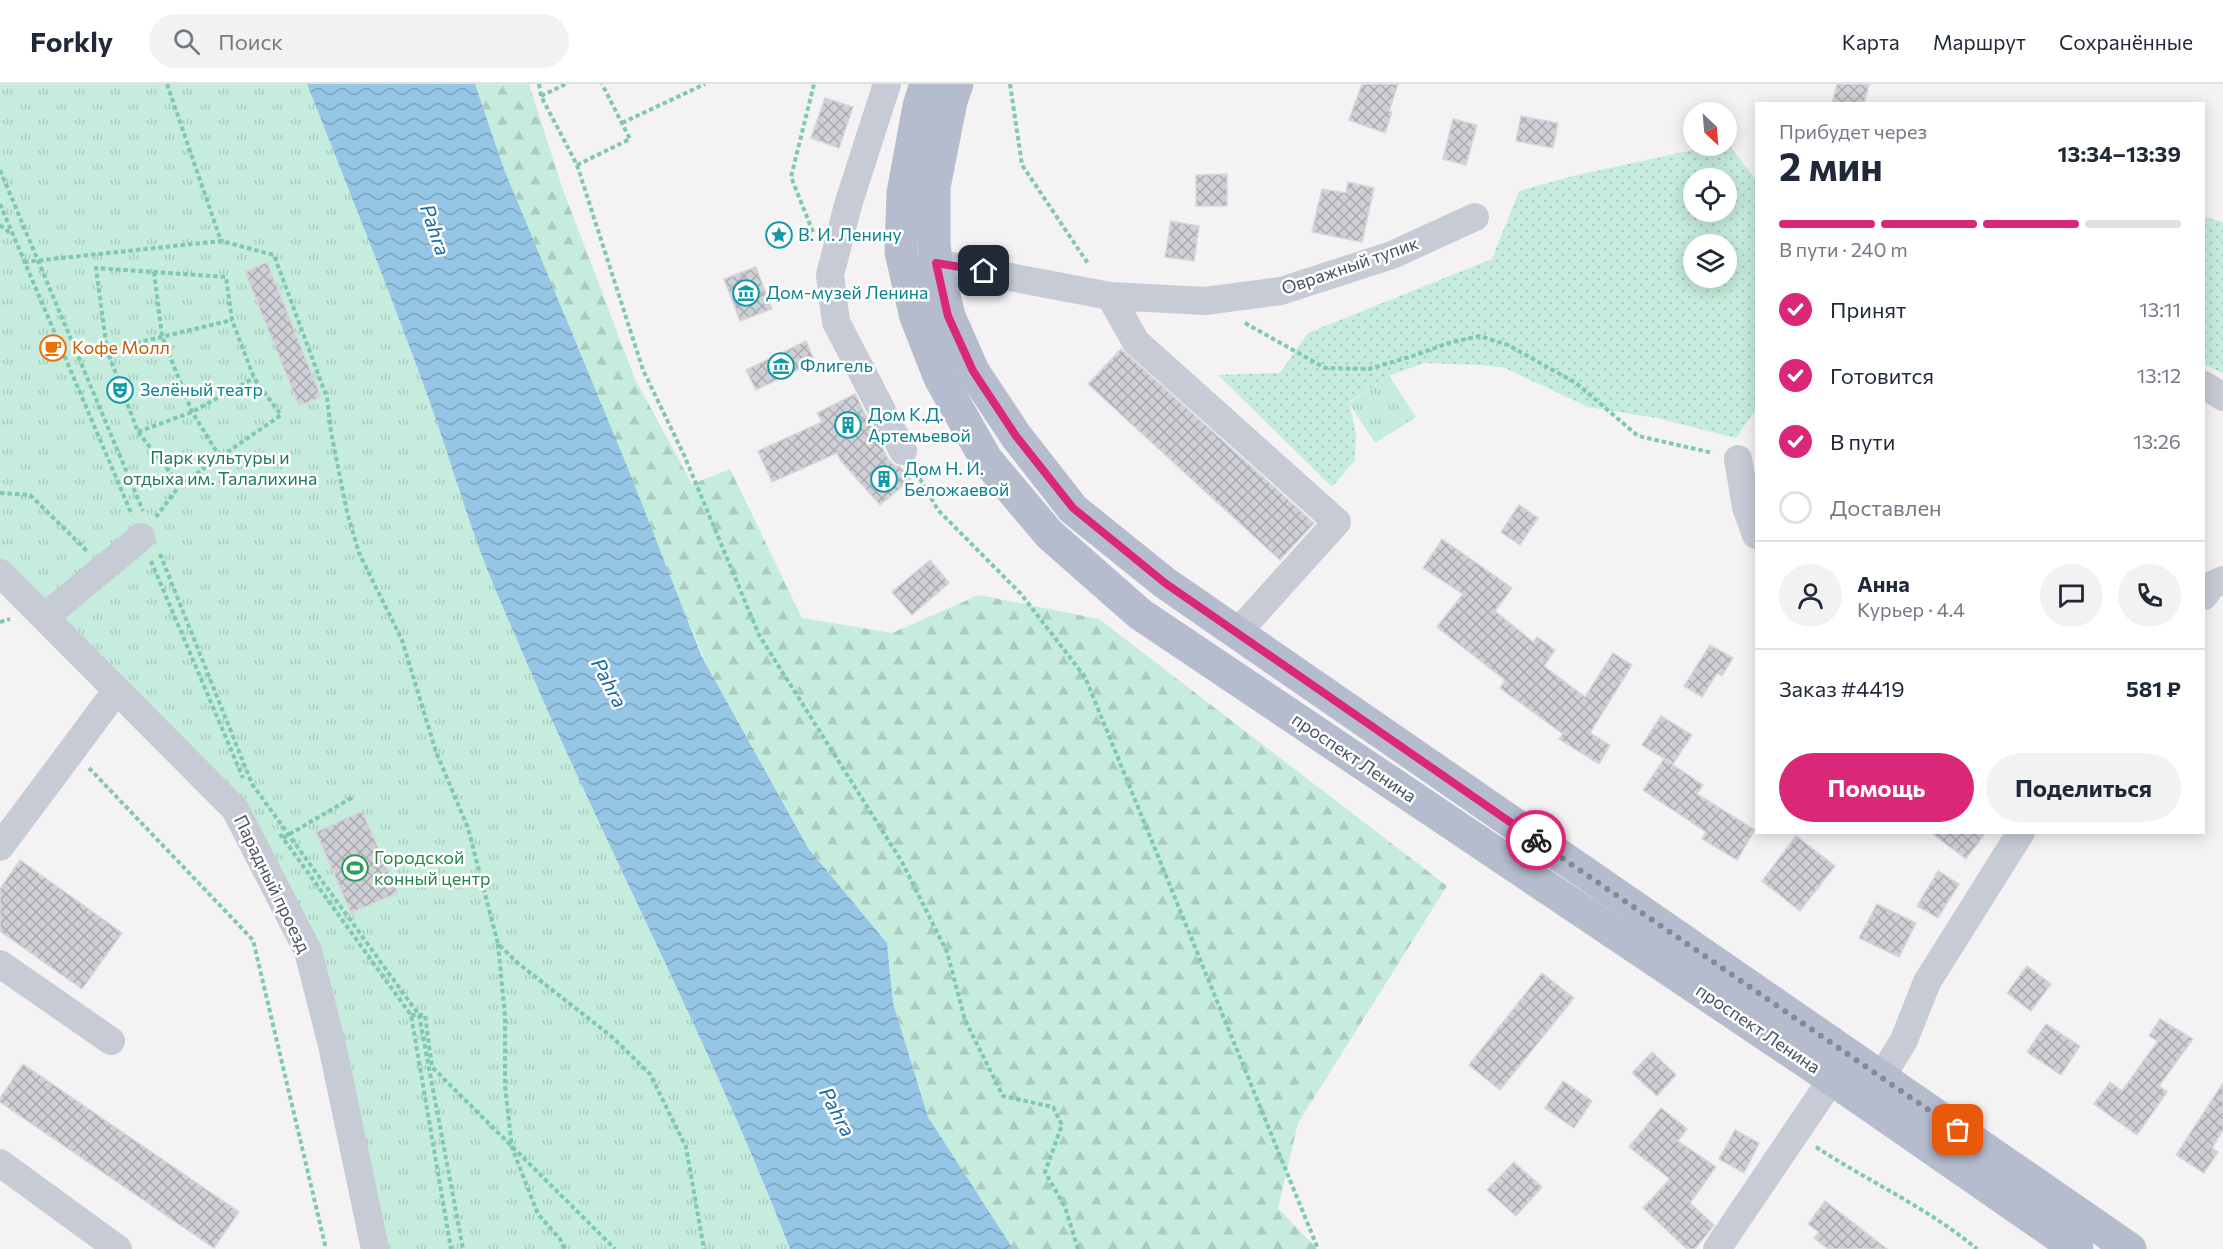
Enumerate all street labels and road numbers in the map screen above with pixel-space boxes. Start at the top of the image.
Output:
street label: Овражный тупик [1278,231,1421,299]
street label: проспект Ленина [1288,708,1421,807]
street label: Парадный проезд [230,811,316,956]
street label: проспект Ленина [1692,979,1825,1078]

